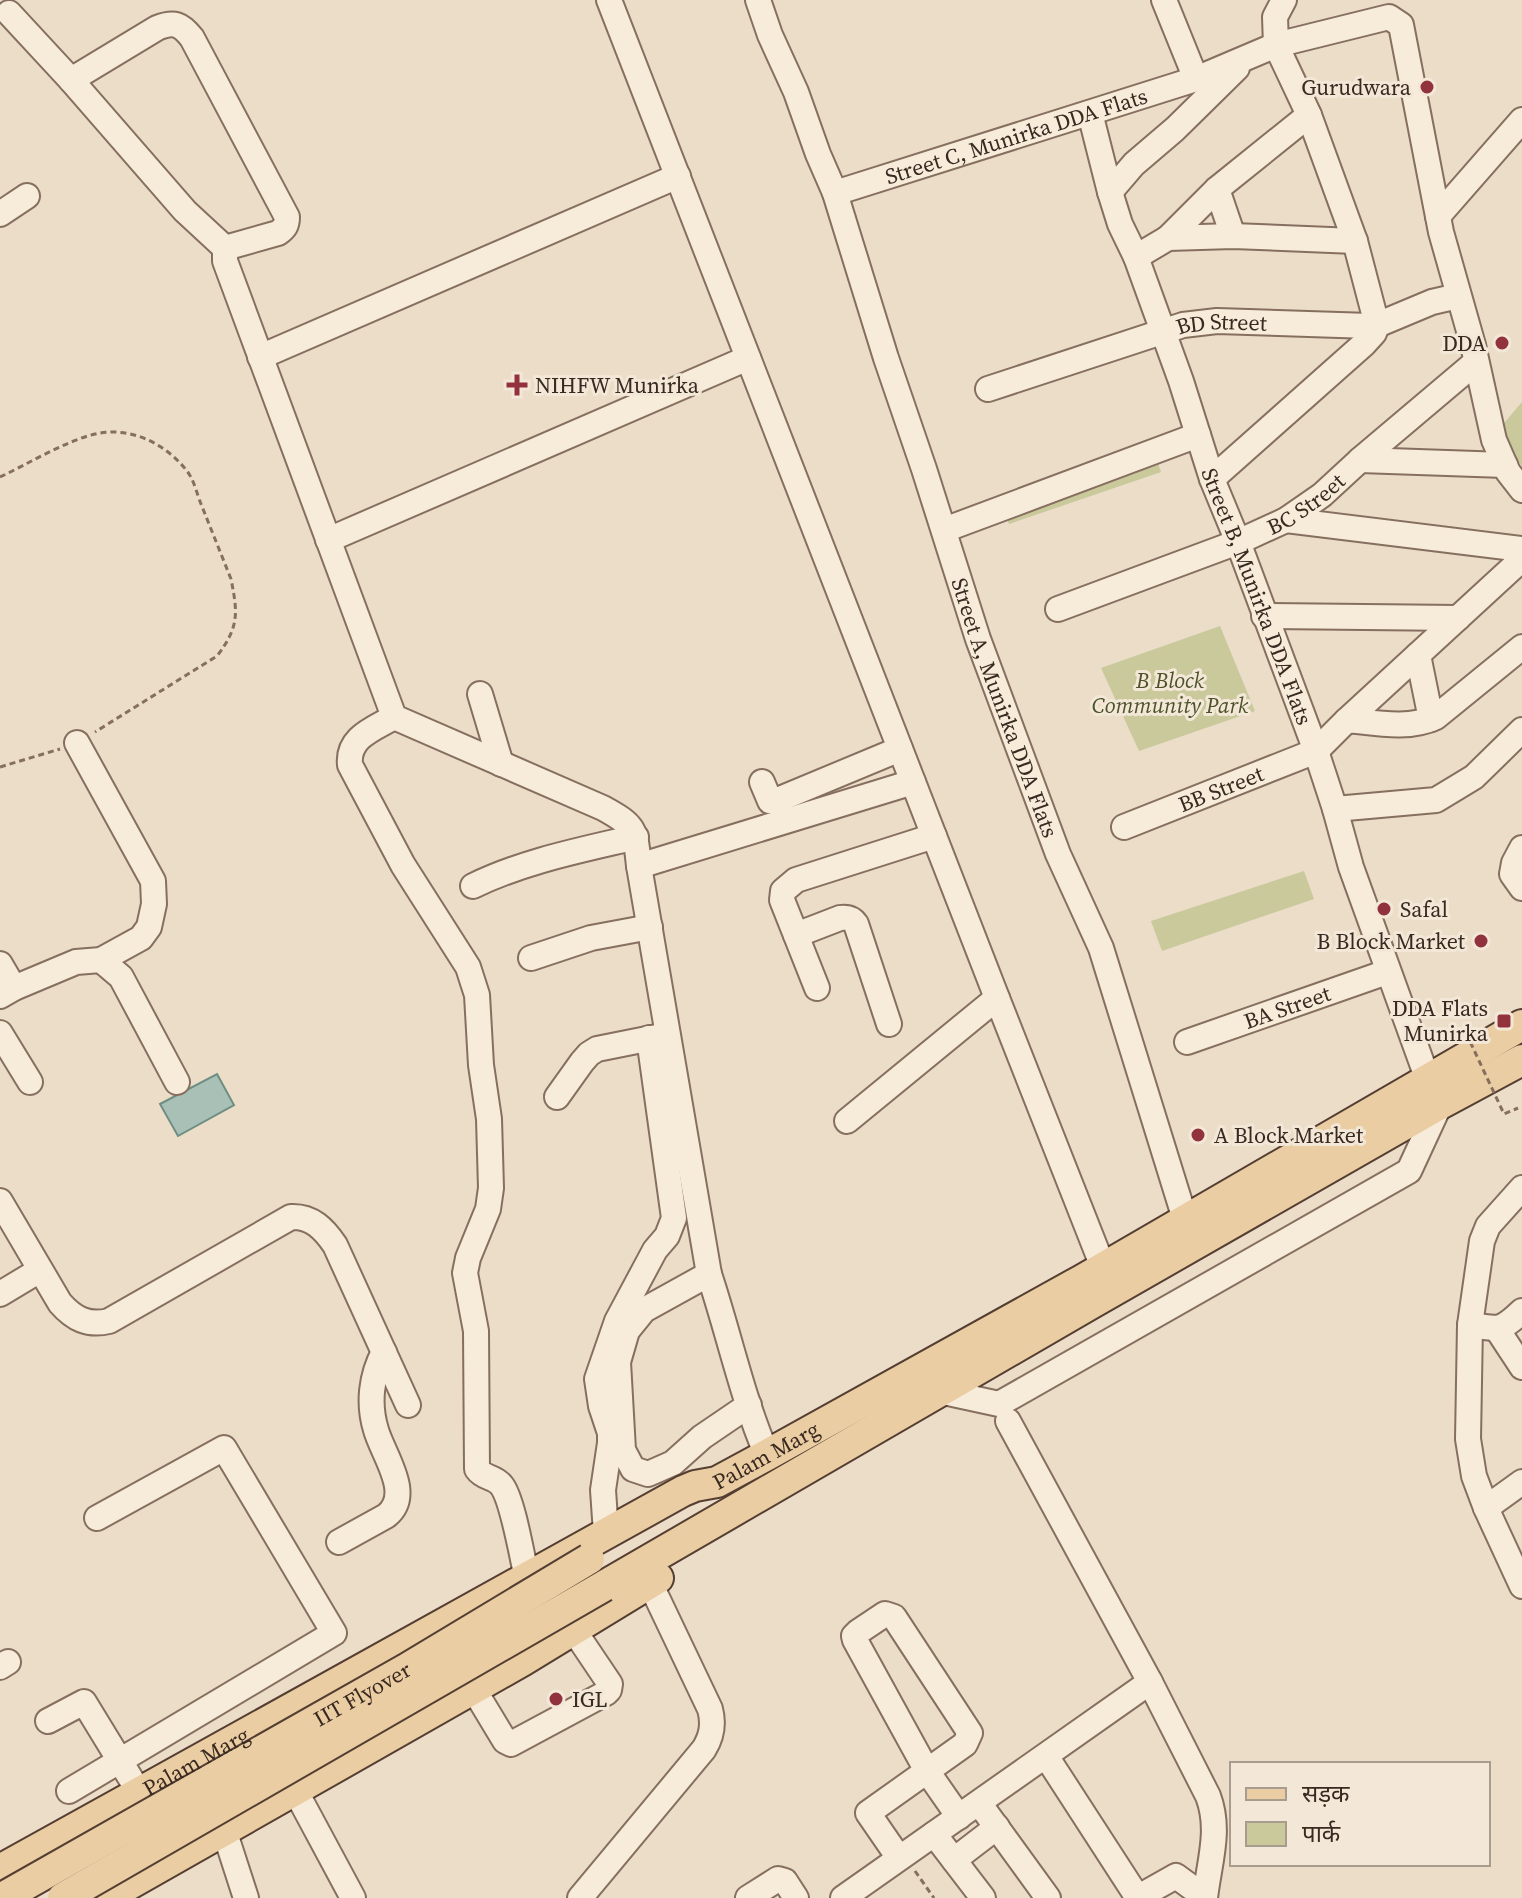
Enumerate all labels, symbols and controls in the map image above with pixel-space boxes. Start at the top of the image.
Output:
place label: Gurudwara [1301,72,1412,102]
marker: Gurudwara [1418,78,1436,96]
street label: Street C, Munirka DDA Flats [881,80,1151,191]
street label: BD Street [1172,306,1268,341]
place label: DDA [1442,328,1486,358]
marker: DDA [1493,334,1511,352]
place label: NIHFW Munirka [535,370,700,400]
marker: NIHFW Munirka [506,374,528,396]
street label: Street B, Munirka DDA Flats [1194,464,1320,729]
street label: BC Street [1262,466,1352,542]
street label: Street A, Munirka DDA Flats [945,574,1066,842]
park label: B Block Community Park [1092,665,1249,720]
street label: BB Street [1174,758,1268,819]
place label: Safal [1400,894,1448,924]
marker: Safal [1375,900,1393,918]
place label: B Block Market [1317,926,1466,956]
marker: B Block Market [1472,932,1490,950]
street label: BA Street [1240,978,1335,1036]
place label: DDA Flats Munirka [1392,993,1489,1048]
marker: DDA Flats Munirka [1495,1012,1513,1030]
place label: A Block Market [1214,1120,1364,1150]
marker: A Block Market [1189,1126,1207,1144]
street label: Palam Marg [707,1414,825,1497]
street label: IIT Flyover [308,1654,417,1733]
place label: IGL [572,1684,608,1714]
marker: IGL [547,1690,565,1708]
street label: Palam Marg [137,1720,255,1803]
legend [1230,1762,1490,1866]
text: सड़क [1302,1777,1350,1810]
text: पार्क [1302,1817,1341,1850]

